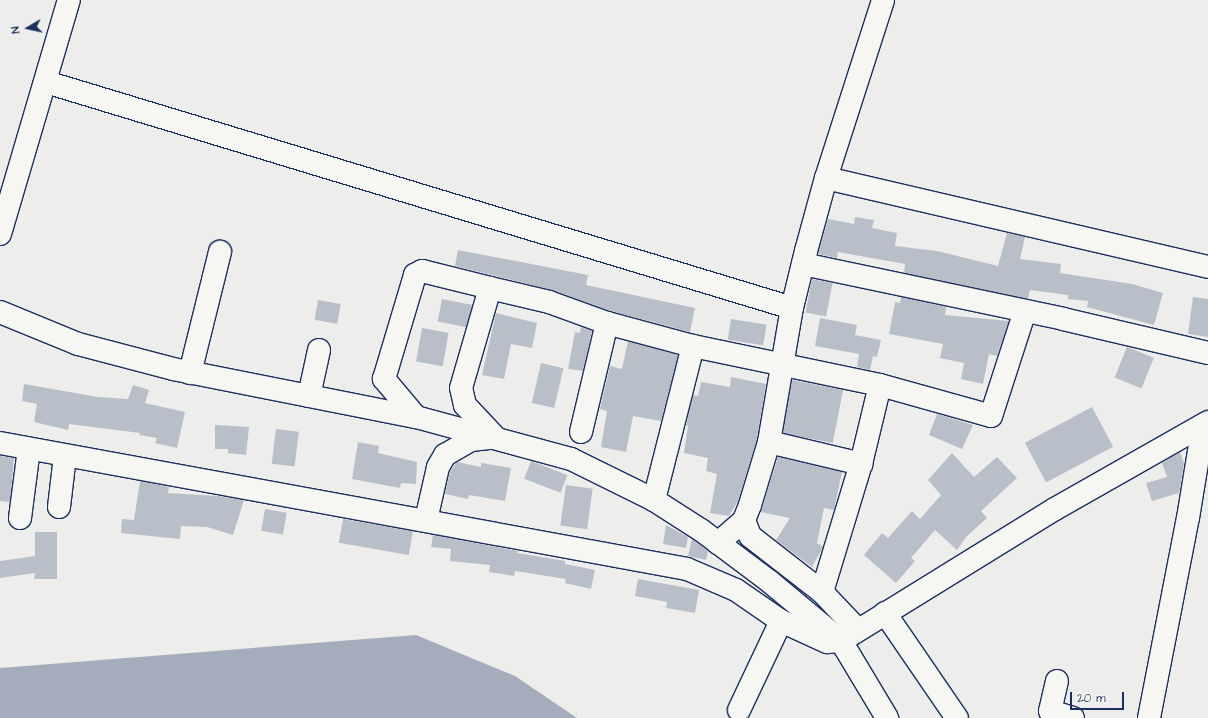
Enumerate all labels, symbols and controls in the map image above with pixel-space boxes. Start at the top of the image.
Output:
north arrow [8,8,48,48]
text: N [8,25,24,35]
scale bar [1072,684,1126,710]
text: 20 m [1077,690,1106,707]

